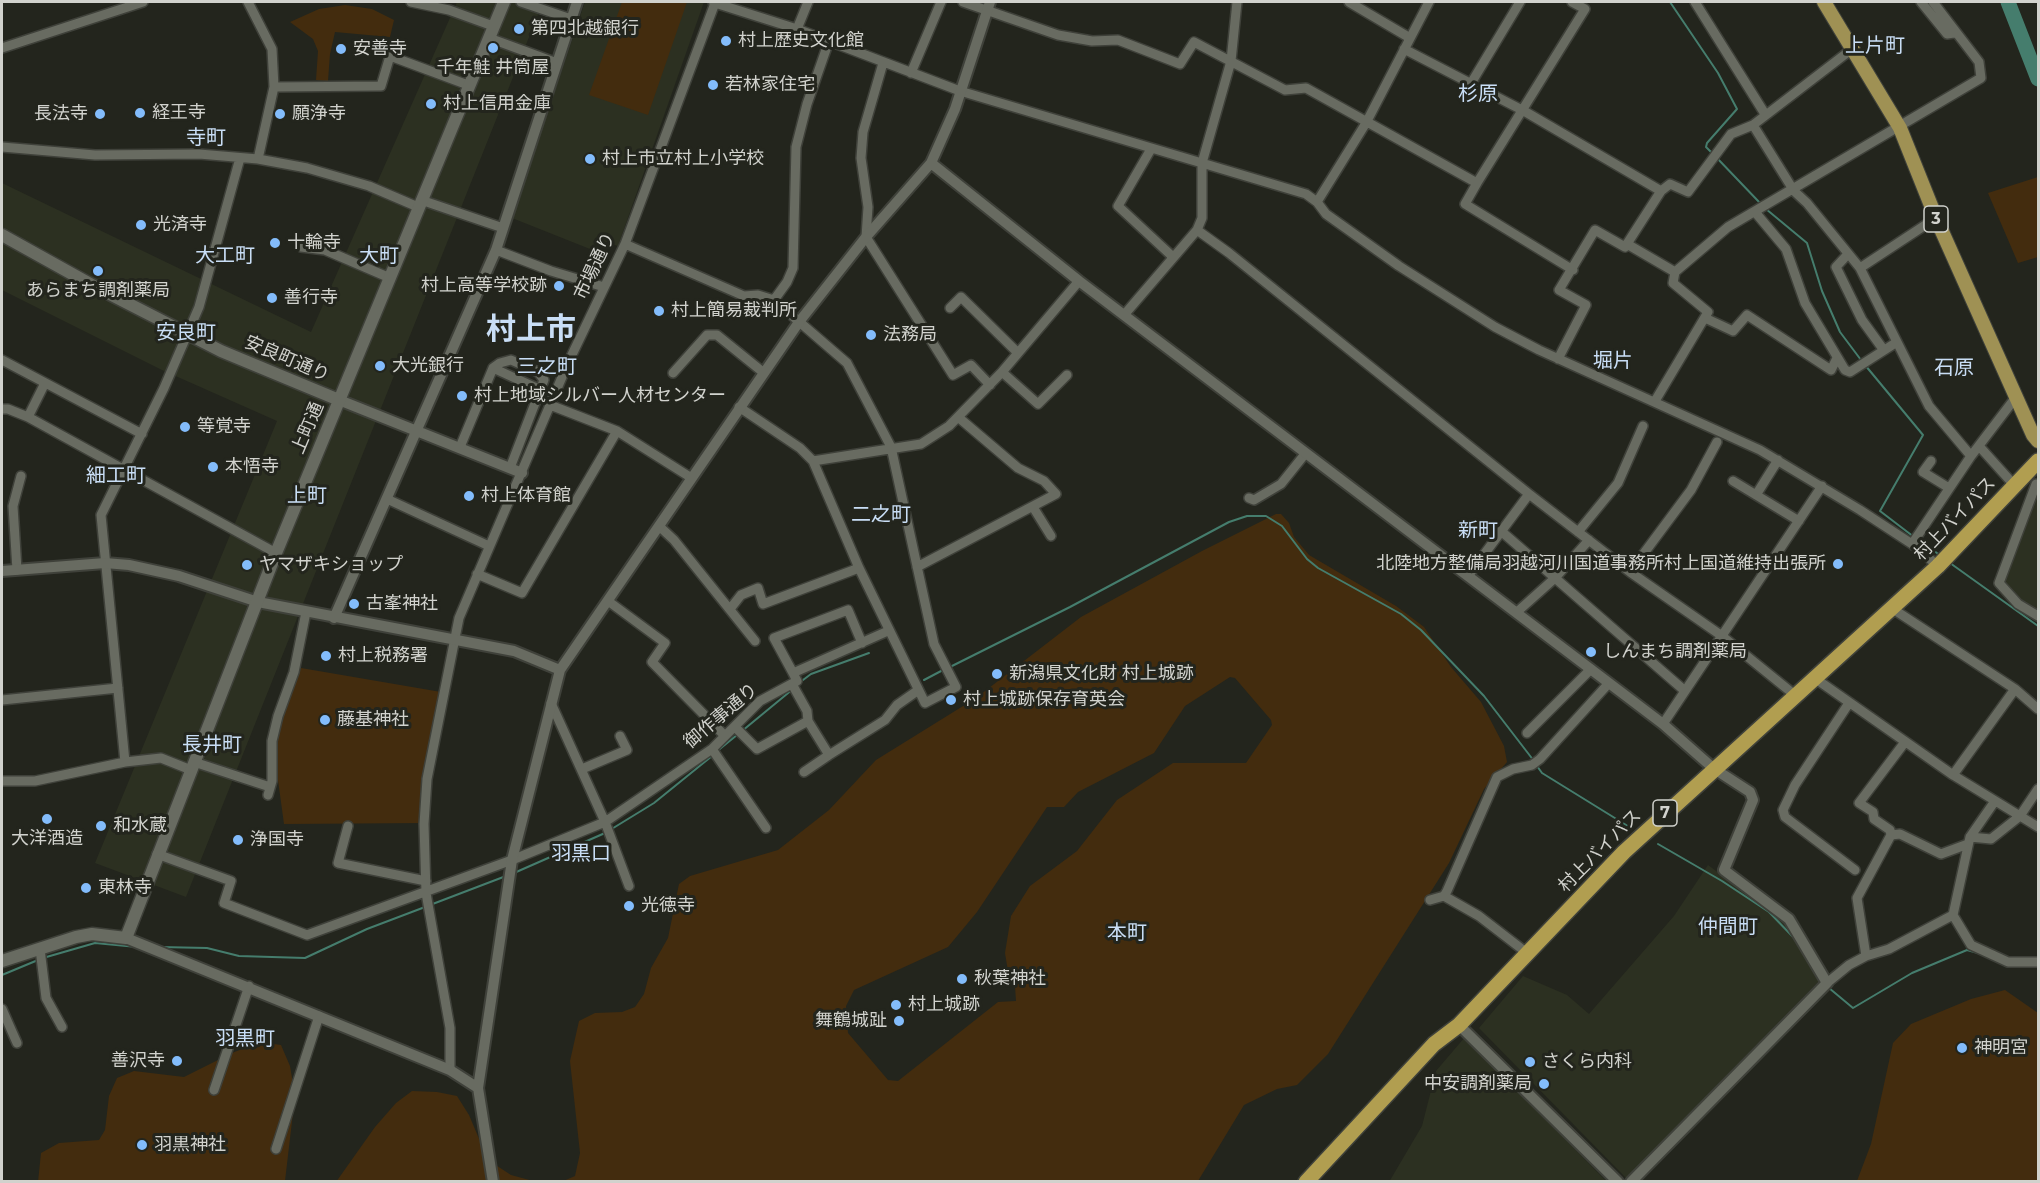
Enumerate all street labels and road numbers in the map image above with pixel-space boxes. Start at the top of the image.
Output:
road number: 3 [1924,206,1948,232]
street label: 市場通り [570,229,620,303]
street label: 安良町通り [241,331,333,387]
street label: 上町通 [288,399,328,457]
street label: 村上バイパス [1910,473,2000,565]
street label: 御作事通り [680,679,762,753]
road number: 7 [1653,800,1677,826]
street label: 村上バイパス [1554,805,1646,897]

